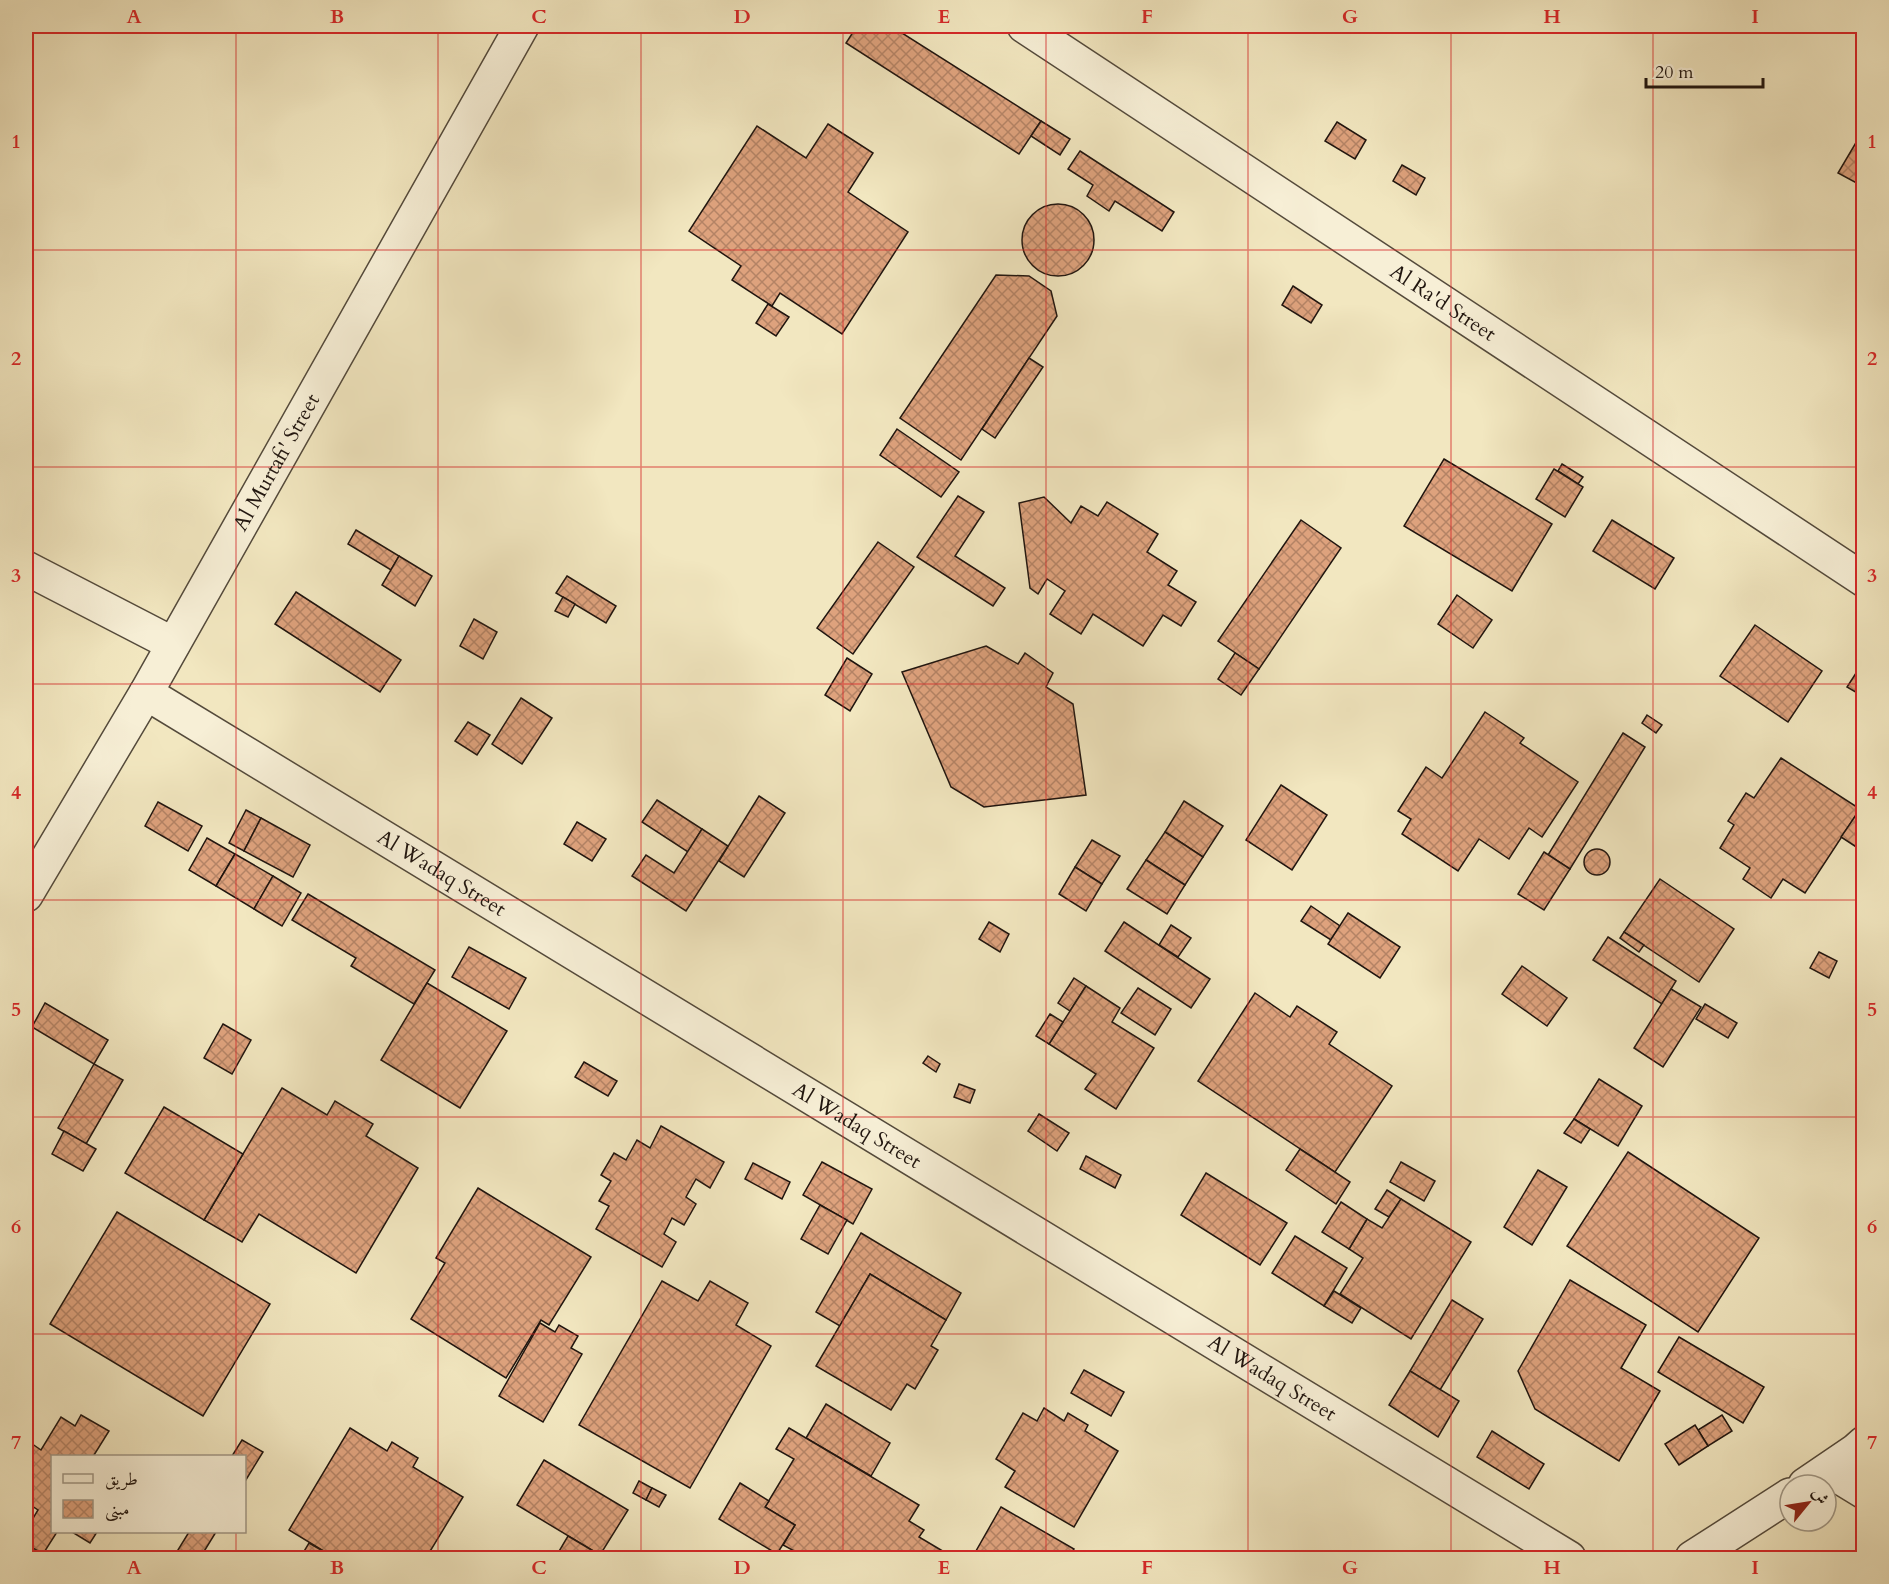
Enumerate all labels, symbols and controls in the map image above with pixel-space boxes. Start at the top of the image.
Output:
text: A [126,3,142,30]
text: B [330,3,344,30]
text: C [531,3,547,30]
text: D [733,3,751,30]
text: E [938,3,950,30]
text: F [1141,3,1153,30]
text: G [1342,3,1358,30]
text: H [1543,3,1561,30]
text: I [1751,3,1759,30]
scale bar [1646,51,1763,89]
text: 20 m [1655,60,1694,85]
text: 1 [11,128,21,155]
text: 1 [1867,128,1877,155]
street label: Al Ra'd Street [1384,257,1502,348]
text: 2 [11,345,21,372]
text: 2 [1867,345,1877,372]
street label: Al Murtafi' Street [226,388,327,536]
text: 3 [11,562,21,589]
text: 3 [1867,562,1877,589]
text: 4 [11,779,21,806]
text: 4 [1867,779,1877,806]
street label: Al Wadaq Street [372,822,512,923]
text: 5 [11,996,21,1023]
text: 5 [1867,996,1877,1023]
street label: Al Wadaq Street [787,1075,927,1176]
text: 6 [11,1213,21,1240]
text: 6 [1867,1213,1877,1240]
street label: Al Wadaq Street [1202,1327,1342,1428]
text: 7 [11,1429,21,1456]
text: 7 [1867,1429,1877,1456]
legend [51,1455,246,1533]
text: طريق [105,1467,138,1492]
north arrow [1778,1473,1838,1533]
text: ش [1807,1484,1834,1508]
text: مبنى [105,1497,130,1522]
text: A [126,1554,142,1581]
text: B [330,1554,344,1581]
text: C [531,1554,547,1581]
text: D [733,1554,751,1581]
text: E [938,1554,950,1581]
text: F [1141,1554,1153,1581]
text: G [1342,1554,1358,1581]
text: H [1543,1554,1561,1581]
text: I [1751,1554,1759,1581]

